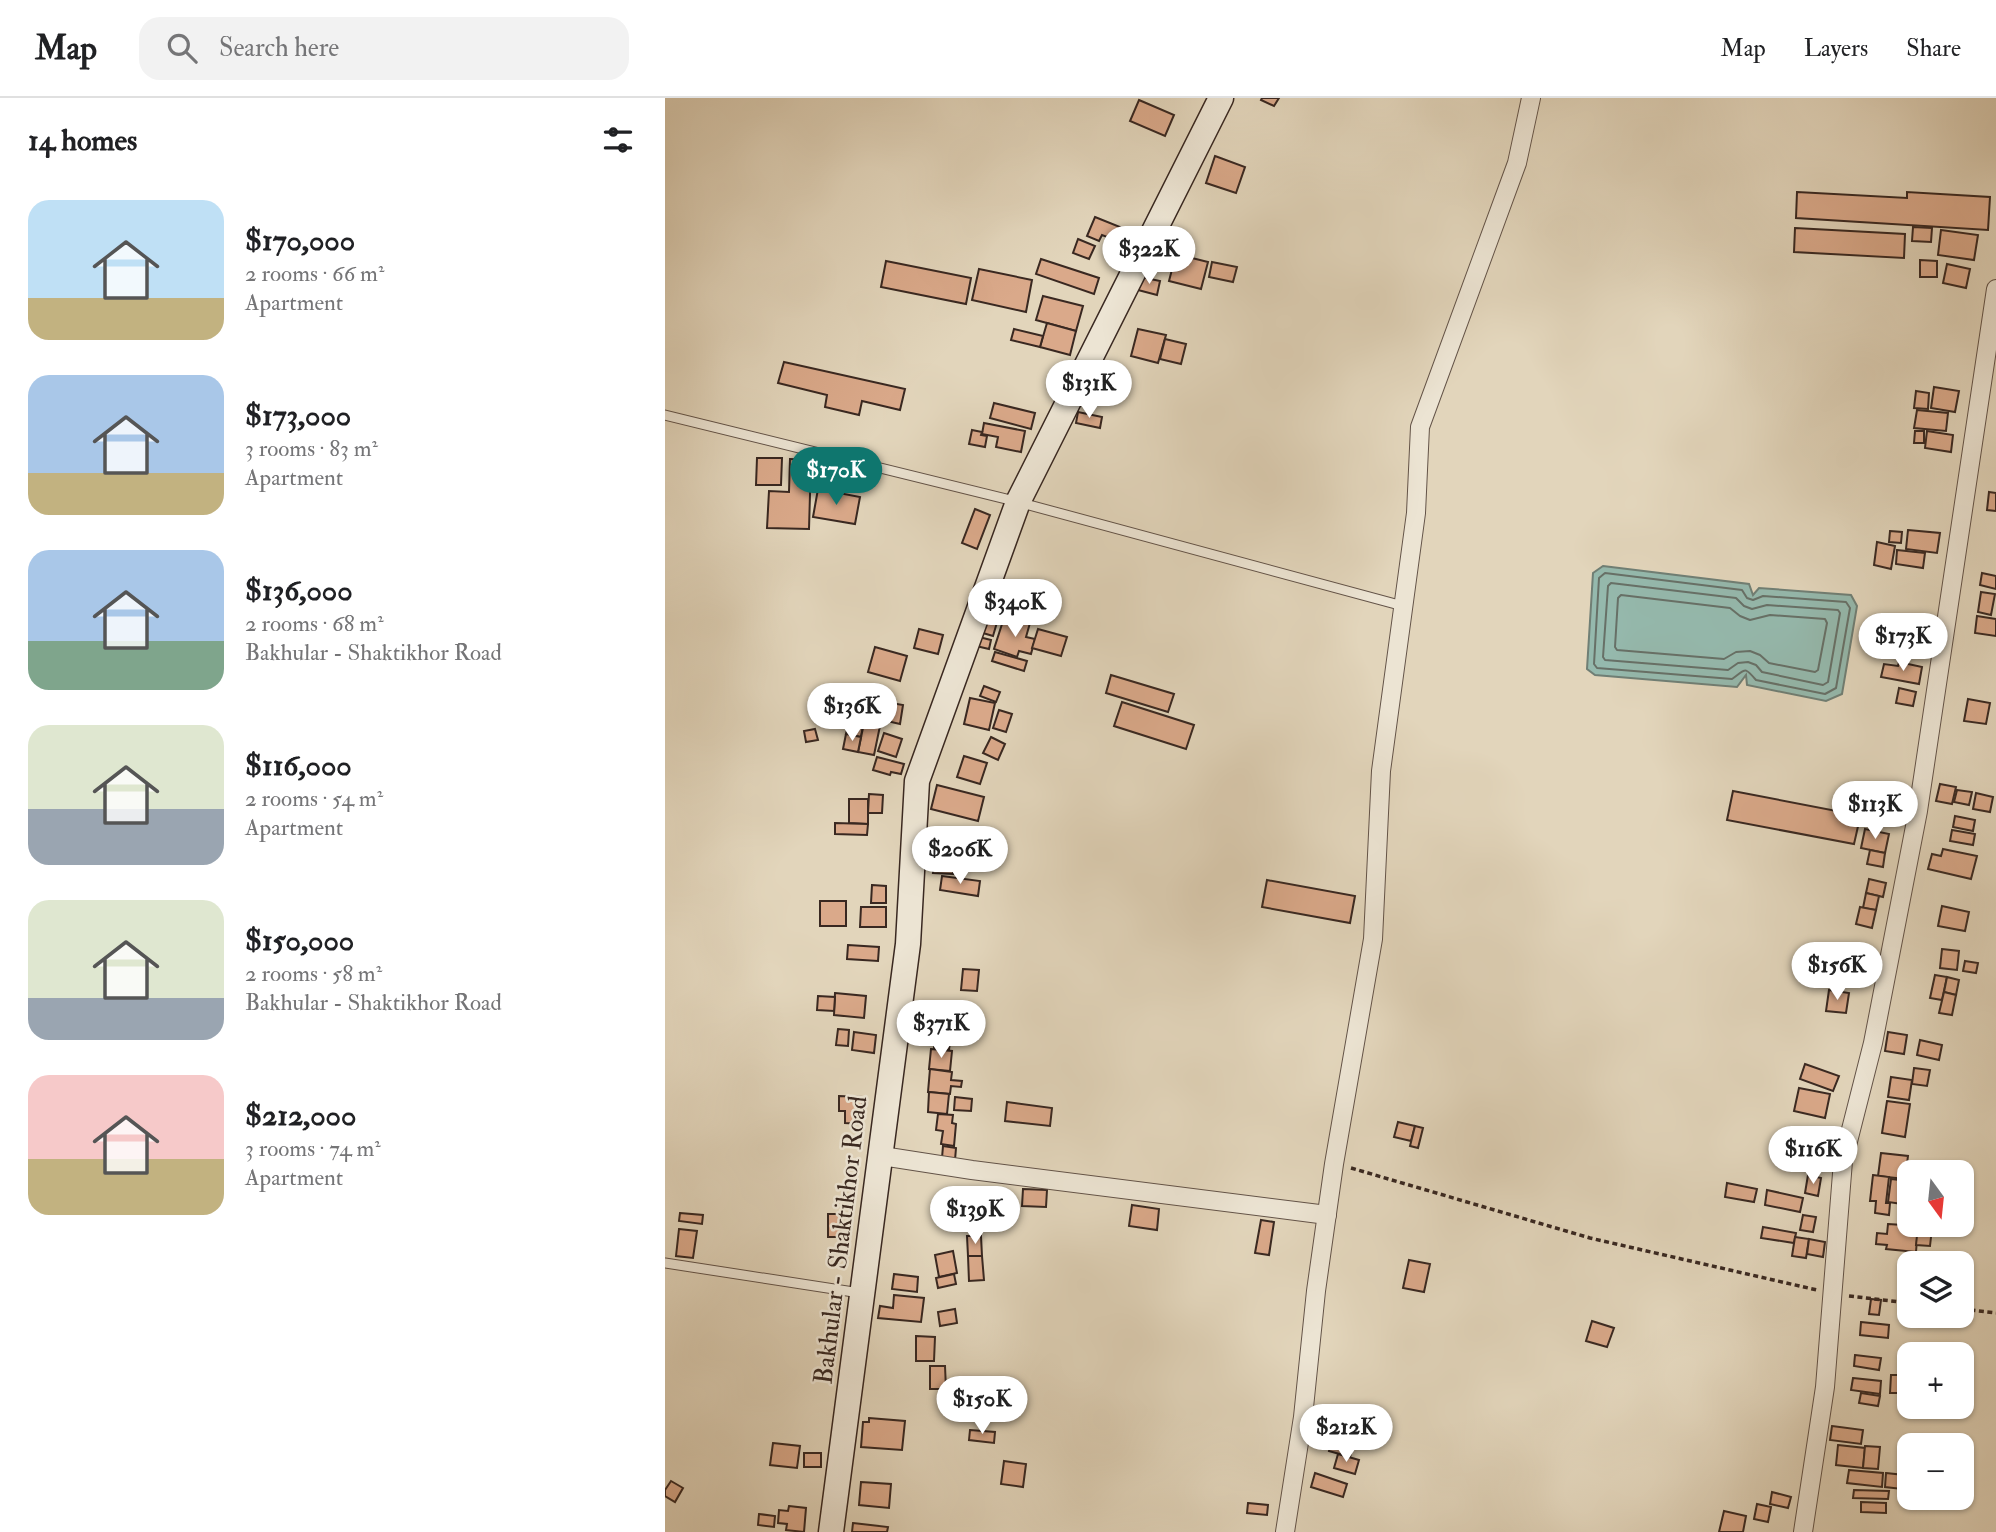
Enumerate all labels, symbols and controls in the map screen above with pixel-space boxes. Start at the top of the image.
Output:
search box [139,17,629,80]
text: Map [35,28,97,69]
icon: search [163,29,201,67]
text: Search here [219,32,339,64]
text: Map [1721,33,1766,64]
text: Layers [1804,33,1868,64]
text: Share [1906,33,1961,64]
icon: filters [599,121,637,159]
text: 14 homes [28,122,137,159]
text: $170,000 [245,222,355,259]
pin: $322K [1100,226,1198,286]
icon: home [84,228,168,312]
text: $322K [1118,234,1180,263]
text: 2 rooms · 66 m² [245,259,384,288]
text: Apartment [245,288,343,317]
pin: $131K [1040,360,1138,420]
text: $131K [1062,368,1116,397]
text: $173,000 [245,397,351,434]
icon: home [84,403,168,487]
text: 3 rooms · 83 m² [245,434,378,463]
pin: $170K [787,448,885,507]
text: $170K [806,455,866,484]
text: Apartment [245,463,343,492]
text: $136,000 [245,572,353,609]
icon: home [84,578,168,662]
pin: $340K [966,580,1064,639]
text: $340K [984,587,1046,616]
text: 2 rooms · 68 m² [245,609,384,638]
pin: $173K [1854,614,1952,673]
text: $173K [1875,621,1931,650]
text: Bakhular - Shaktikhor Road [245,638,502,667]
pin: $136K [803,684,901,743]
text: $136K [823,691,881,720]
text: $116,000 [245,747,352,784]
icon: home [84,753,168,837]
pin: $113K [1826,782,1924,841]
text: 2 rooms · 54 m² [245,784,383,813]
text: $113K [1848,789,1902,818]
text: Apartment [245,813,343,842]
pin: $206K [911,826,1009,886]
text: $206K [928,834,992,863]
text: $150,000 [245,922,354,959]
icon: home [84,928,168,1012]
pin: $156K [1788,942,1886,1002]
text: $156K [1808,950,1866,979]
text: 2 rooms · 58 m² [245,959,382,988]
text: Bakhular - Shaktikhor Road [245,988,502,1017]
pin: $371K [892,1000,990,1060]
text: $371K [913,1008,969,1037]
street label: Bakhular - Shaktikhor Road [807,1094,875,1386]
text: $212,000 [245,1097,356,1134]
icon: home [84,1103,168,1187]
pin: $116K [1764,1126,1862,1186]
text: 3 rooms · 74 m² [245,1134,381,1163]
text: $116K [1784,1134,1842,1163]
north arrow [1897,1160,1974,1237]
map controls [1897,1160,1974,1510]
text: Apartment [245,1163,343,1192]
pin: $139K [926,1186,1024,1246]
text: $139K [946,1194,1004,1223]
button: layers [1897,1251,1974,1328]
button: + [1897,1342,1974,1419]
pin: $150K [933,1376,1031,1436]
text: $150K [953,1384,1011,1413]
pin: $212K [1297,1404,1395,1464]
text: $212K [1316,1412,1376,1441]
button: − [1897,1433,1974,1510]

